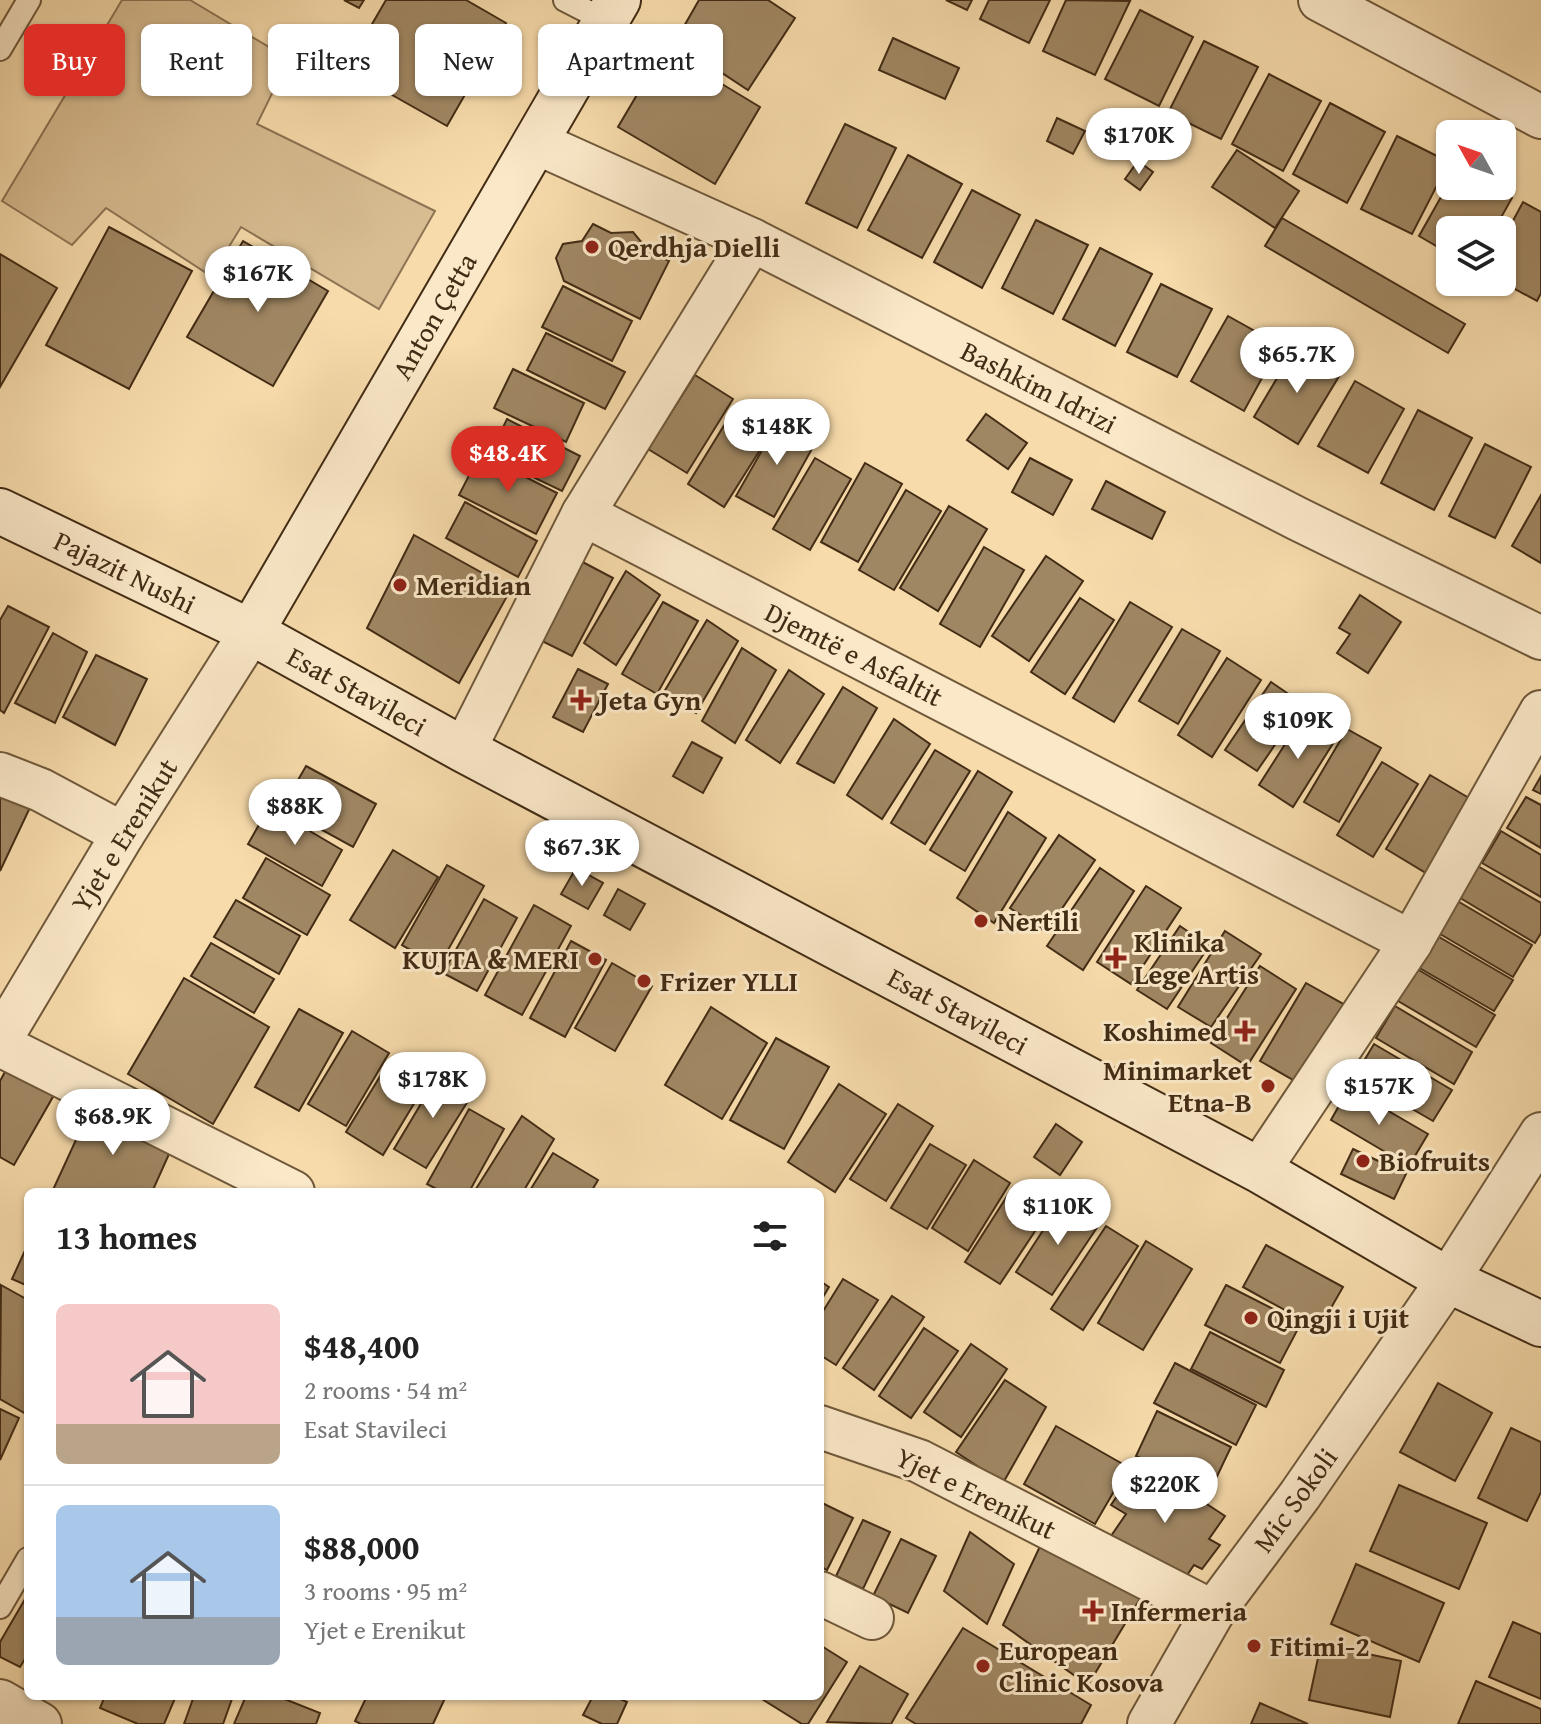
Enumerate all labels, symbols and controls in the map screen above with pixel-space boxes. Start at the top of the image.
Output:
chip: Buy [24,24,125,96]
chip: Rent [141,24,252,96]
chip: Filters [268,24,399,96]
chip: New [415,24,522,96]
chip: Apartment [538,24,723,96]
pin: $170K [1083,108,1195,176]
text: $170K [1104,114,1174,153]
north arrow [1436,120,1516,200]
map controls [1436,120,1516,296]
button: layers [1436,216,1516,296]
place label: Qerdhja Dielli [608,226,780,267]
marker: Qerdhja Dielli [583,238,601,256]
street label: Anton Çetta [381,244,487,387]
pin: $167K [202,246,314,314]
text: $167K [223,252,293,291]
pin: $65.7K [1232,327,1362,395]
street label: Bashkim Idrizi [954,330,1124,444]
text: $65.7K [1258,333,1336,372]
pin: $148K [721,399,833,467]
text: $148K [742,405,812,444]
pin: $48.4K [443,426,573,494]
text: $48.4K [469,432,547,471]
street label: Pajazit Nushi [47,520,203,624]
place label: Meridian [416,564,531,605]
marker: Meridian [391,576,409,594]
street label: Djemtë e Asfaltit [758,591,950,716]
street label: Esat Stavileci [280,635,435,746]
place label: Jeta Gyn [595,679,702,720]
marker: Jeta Gyn [570,689,592,711]
pin: $109K [1242,693,1354,761]
text: $109K [1263,699,1333,738]
street label: Yjet e Erenikut [60,750,187,919]
pin: $88K [248,779,342,847]
text: $88K [267,785,323,824]
pin: $67.3K [517,820,647,888]
text: $67.3K [543,826,621,865]
place label: Nertili [997,900,1079,941]
marker: Nertili [972,912,990,930]
place label: Klinika Lege Artis [1134,921,1259,994]
place label: KUJTA & MERI [402,938,579,979]
marker: Klinika Lege Artis [1105,947,1127,969]
marker: KUJTA & MERI [586,950,604,968]
street label: Esat Stavileci [881,956,1036,1065]
place label: Frizer YLLI [660,960,798,1001]
marker: Frizer YLLI [635,972,653,990]
place label: Koshimed [1103,1010,1228,1051]
marker: Koshimed [1234,1020,1256,1042]
place label: Minimarket Etna-B [1103,1049,1252,1122]
pin: $178K [377,1052,489,1120]
text: $178K [398,1058,468,1097]
pin: $157K [1323,1059,1435,1127]
text: $157K [1344,1065,1414,1104]
marker: Minimarket Etna-B [1259,1077,1277,1095]
pin: $68.9K [48,1089,178,1157]
text: $68.9K [74,1095,152,1134]
place label: Biofruits [1379,1140,1490,1181]
marker: Biofruits [1354,1152,1372,1170]
pin: $110K [1002,1179,1114,1247]
text: $110K [1023,1185,1093,1224]
text: 13 homes [56,1212,197,1261]
icon: filters [748,1214,792,1258]
place label: Qingji i Ujit [1267,1297,1410,1338]
marker: Qingji i Ujit [1242,1309,1260,1327]
text: $48,400 [304,1321,419,1370]
icon: home [120,1336,216,1432]
text: 2 rooms · 54 m² [304,1370,467,1409]
text: Esat Stavileci [304,1409,447,1448]
street label: Yjet e Erenikut [889,1436,1064,1549]
street label: Mic Sokoli [1242,1439,1347,1561]
pin: $220K [1109,1457,1221,1525]
text: $220K [1130,1463,1200,1502]
text: $88,000 [304,1522,419,1571]
icon: home [120,1537,216,1633]
text: 3 rooms · 95 m² [304,1571,467,1610]
place label: Infermeria [1111,1590,1248,1631]
marker: Infermeria [1082,1600,1104,1622]
text: Yjet e Erenikut [304,1610,466,1649]
place label: Fitimi-2 [1270,1625,1370,1666]
place label: European Clinic Kosova [999,1629,1164,1702]
marker: Fitimi-2 [1245,1637,1263,1655]
marker: European Clinic Kosova [974,1657,992,1675]

